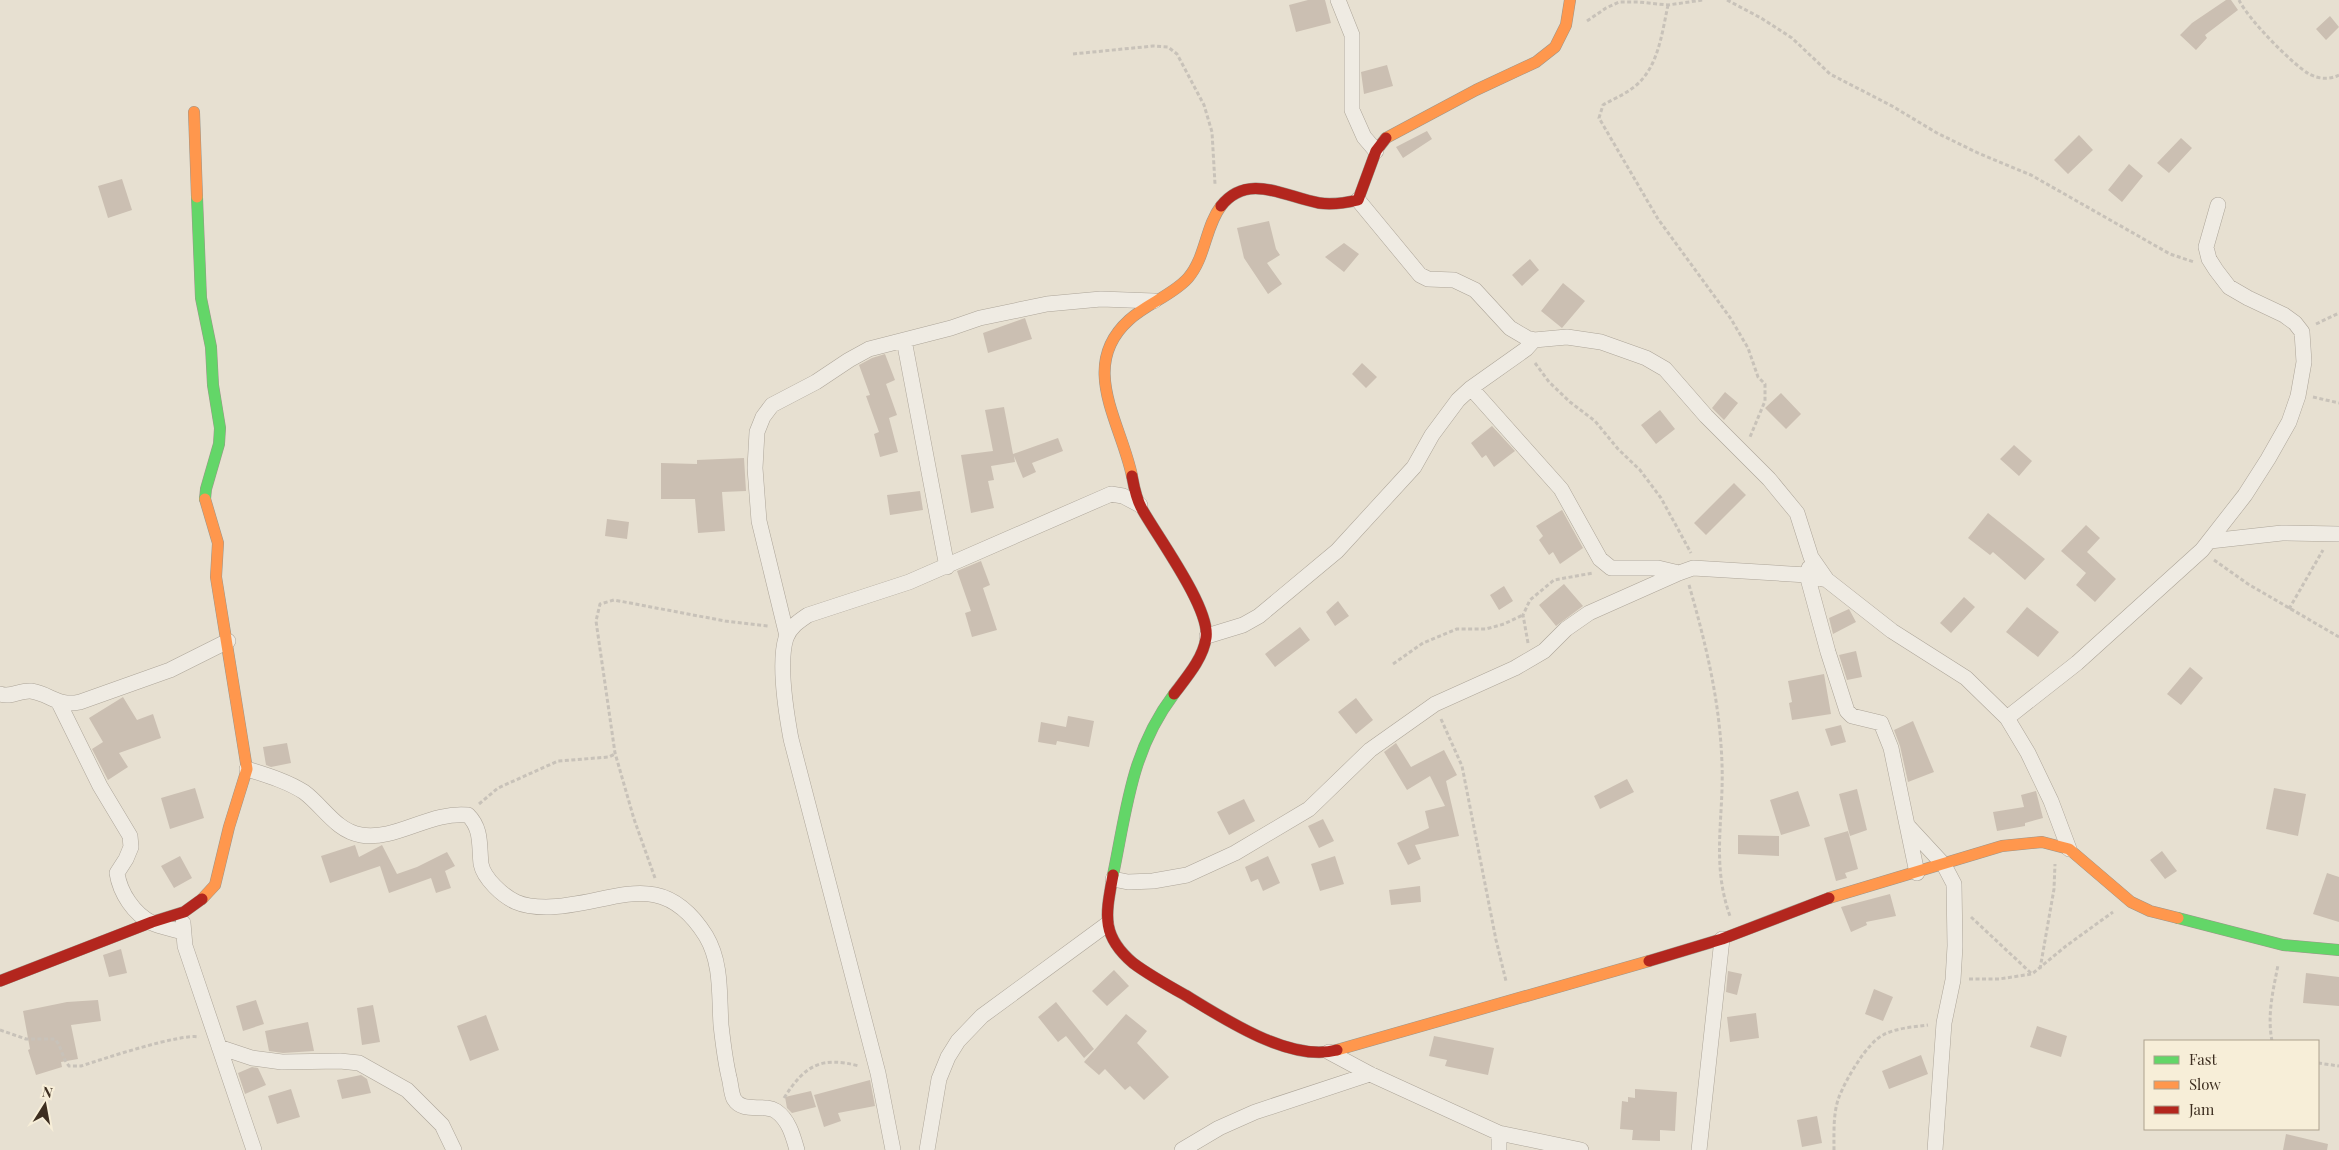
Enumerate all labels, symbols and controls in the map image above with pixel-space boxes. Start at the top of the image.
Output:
legend [2144,1040,2319,1130]
text: Fast [2189,1049,2218,1069]
text: Slow [2189,1074,2221,1094]
north arrow [20,1080,70,1130]
text: N [41,1081,54,1102]
text: Jam [2188,1099,2215,1119]

